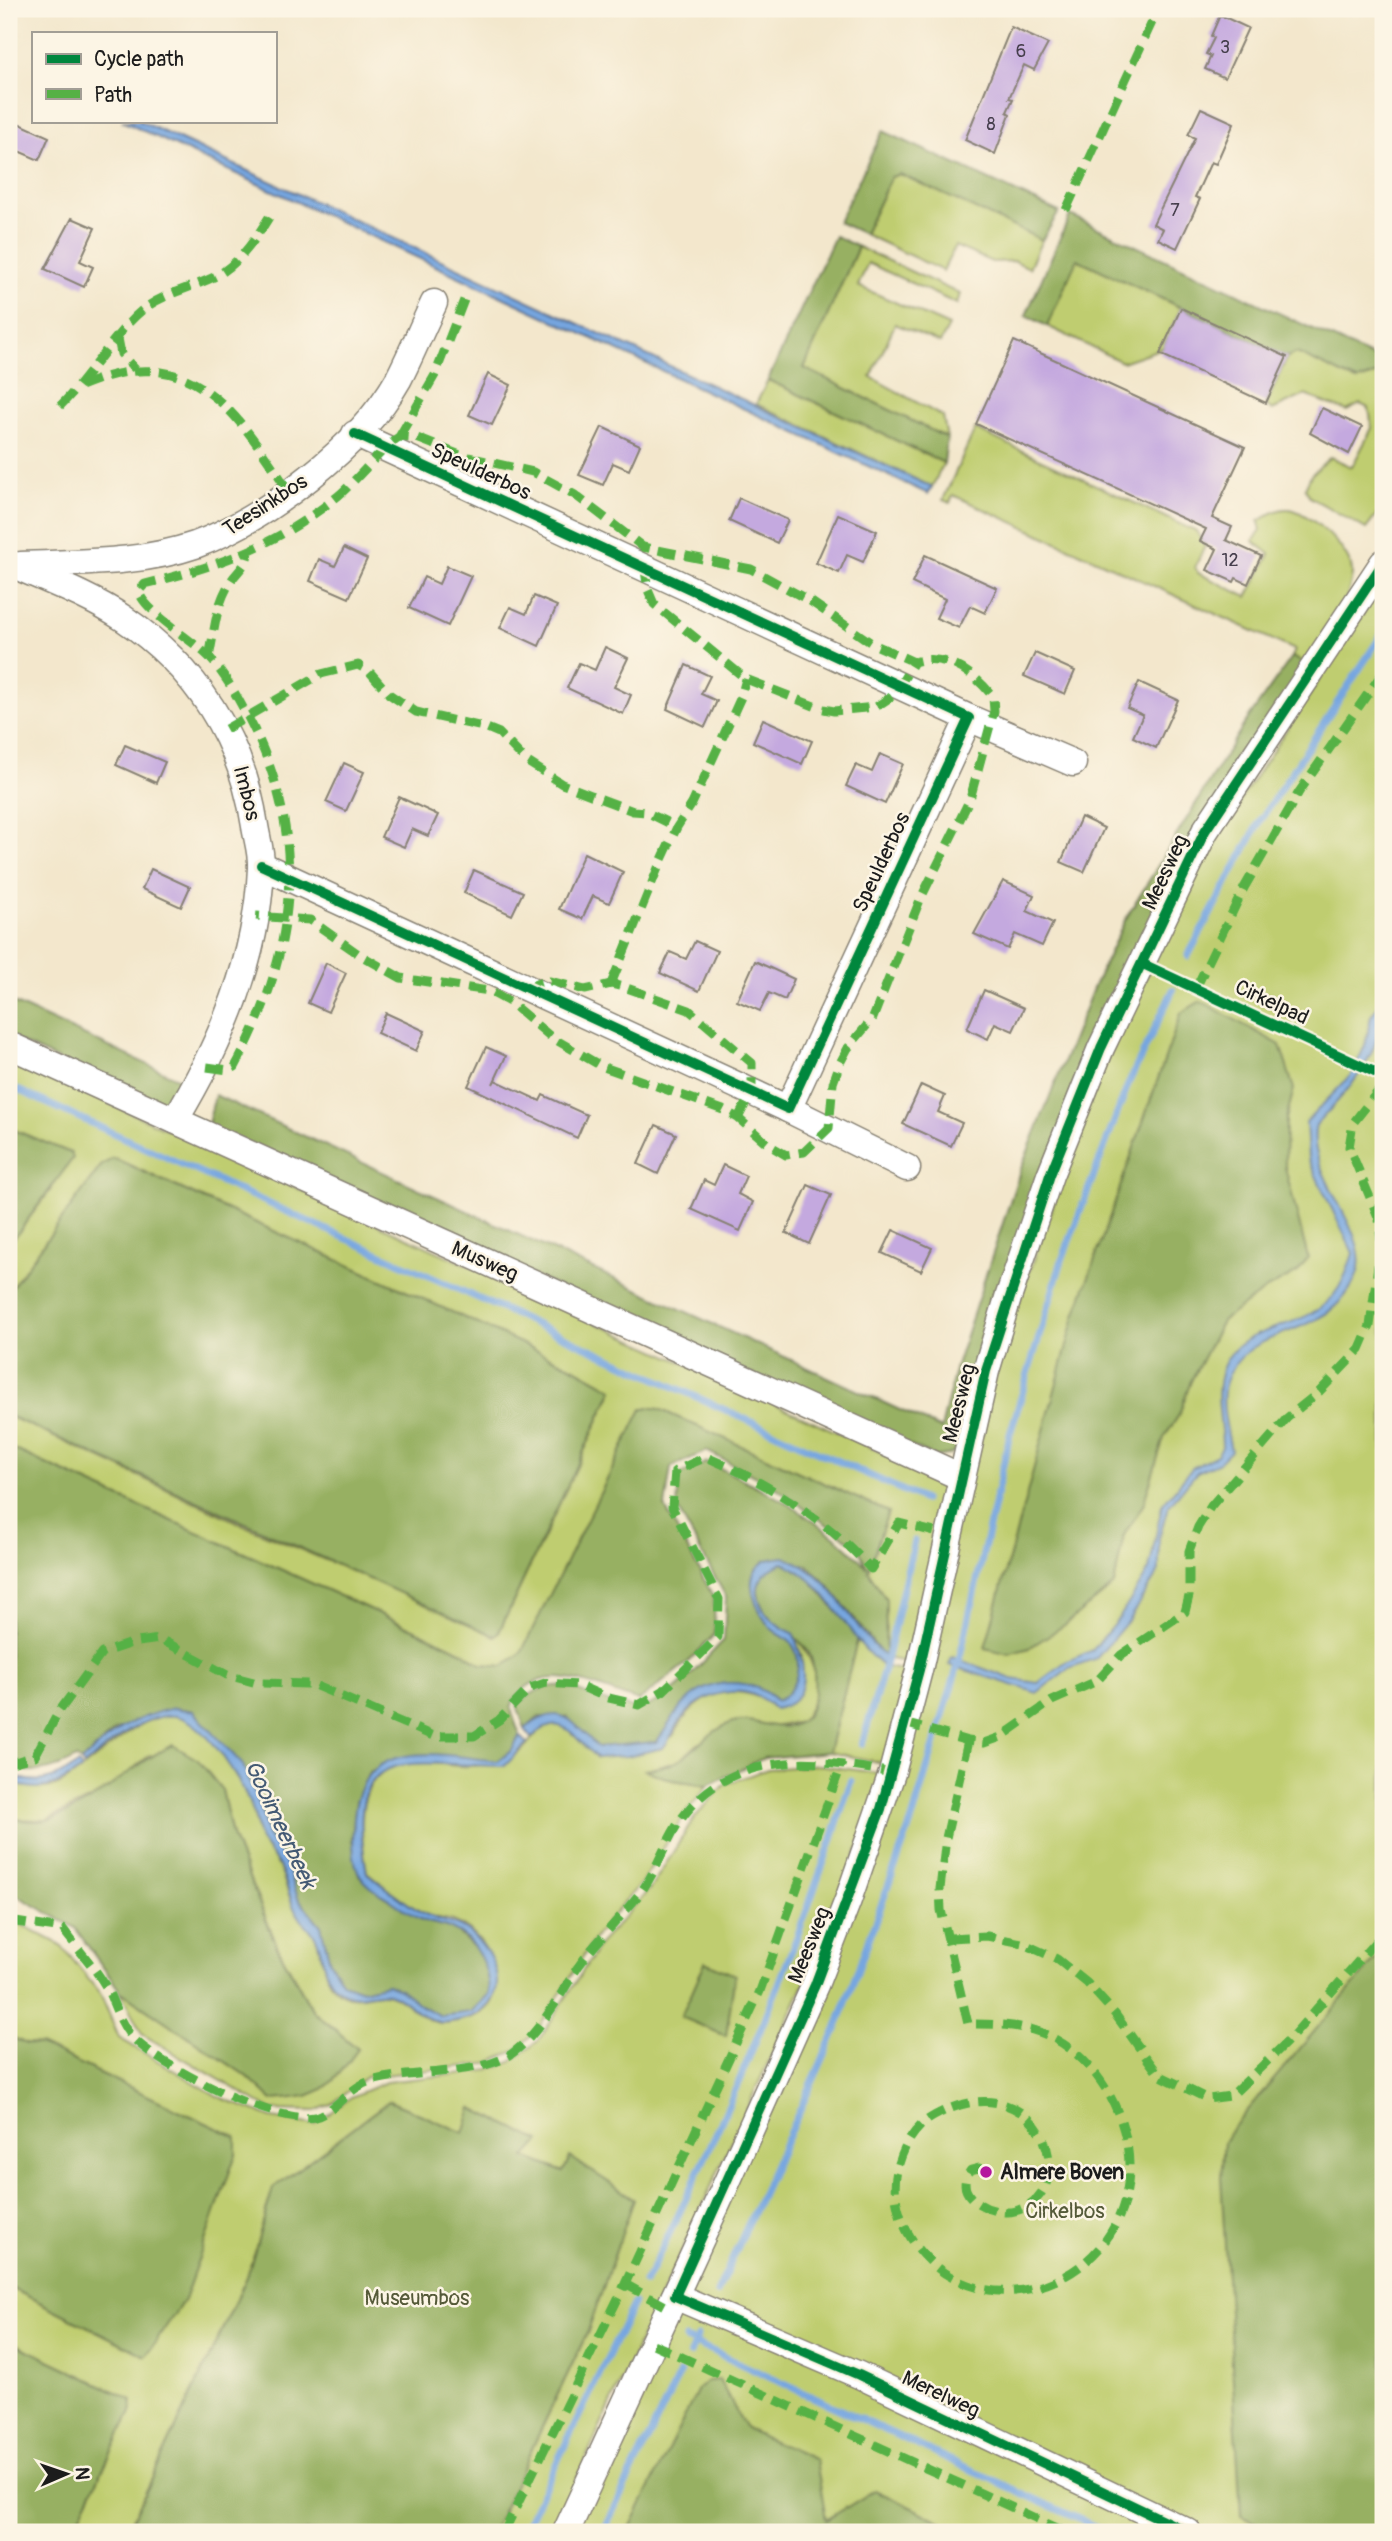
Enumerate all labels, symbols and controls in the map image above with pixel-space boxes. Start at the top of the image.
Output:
legend [32,32,276,122]
house number: 3 [1220,36,1230,59]
house number: 6 [1016,40,1026,63]
text: Cycle path [94,46,184,73]
text: Path [94,82,132,109]
house number: 8 [986,113,996,136]
house number: 7 [1170,199,1180,222]
street label: Speulderbos [426,437,536,507]
street label: Teesinkbos [218,468,313,543]
house number: 12 [1221,549,1239,572]
street label: Imbos [227,763,266,824]
street label: Speulderbos [847,807,917,917]
street label: Meesweg [1136,830,1195,914]
street label: Cirkelpad [1231,974,1313,1031]
street label: Musweg [447,1235,522,1288]
street label: Meesweg [937,1361,982,1445]
water label: Gooimeerbeek [238,1755,324,1895]
street label: Meesweg [782,1903,837,1987]
place label: Almere Boven [1000,2159,1124,2186]
marker: Almere Boven [978,2164,994,2180]
park label: Cirkelbos [1025,2198,1105,2225]
park label: Museumbos [365,2285,470,2312]
street label: Merelweg [897,2365,984,2424]
north arrow [32,2440,102,2510]
text: N [70,2467,94,2480]

